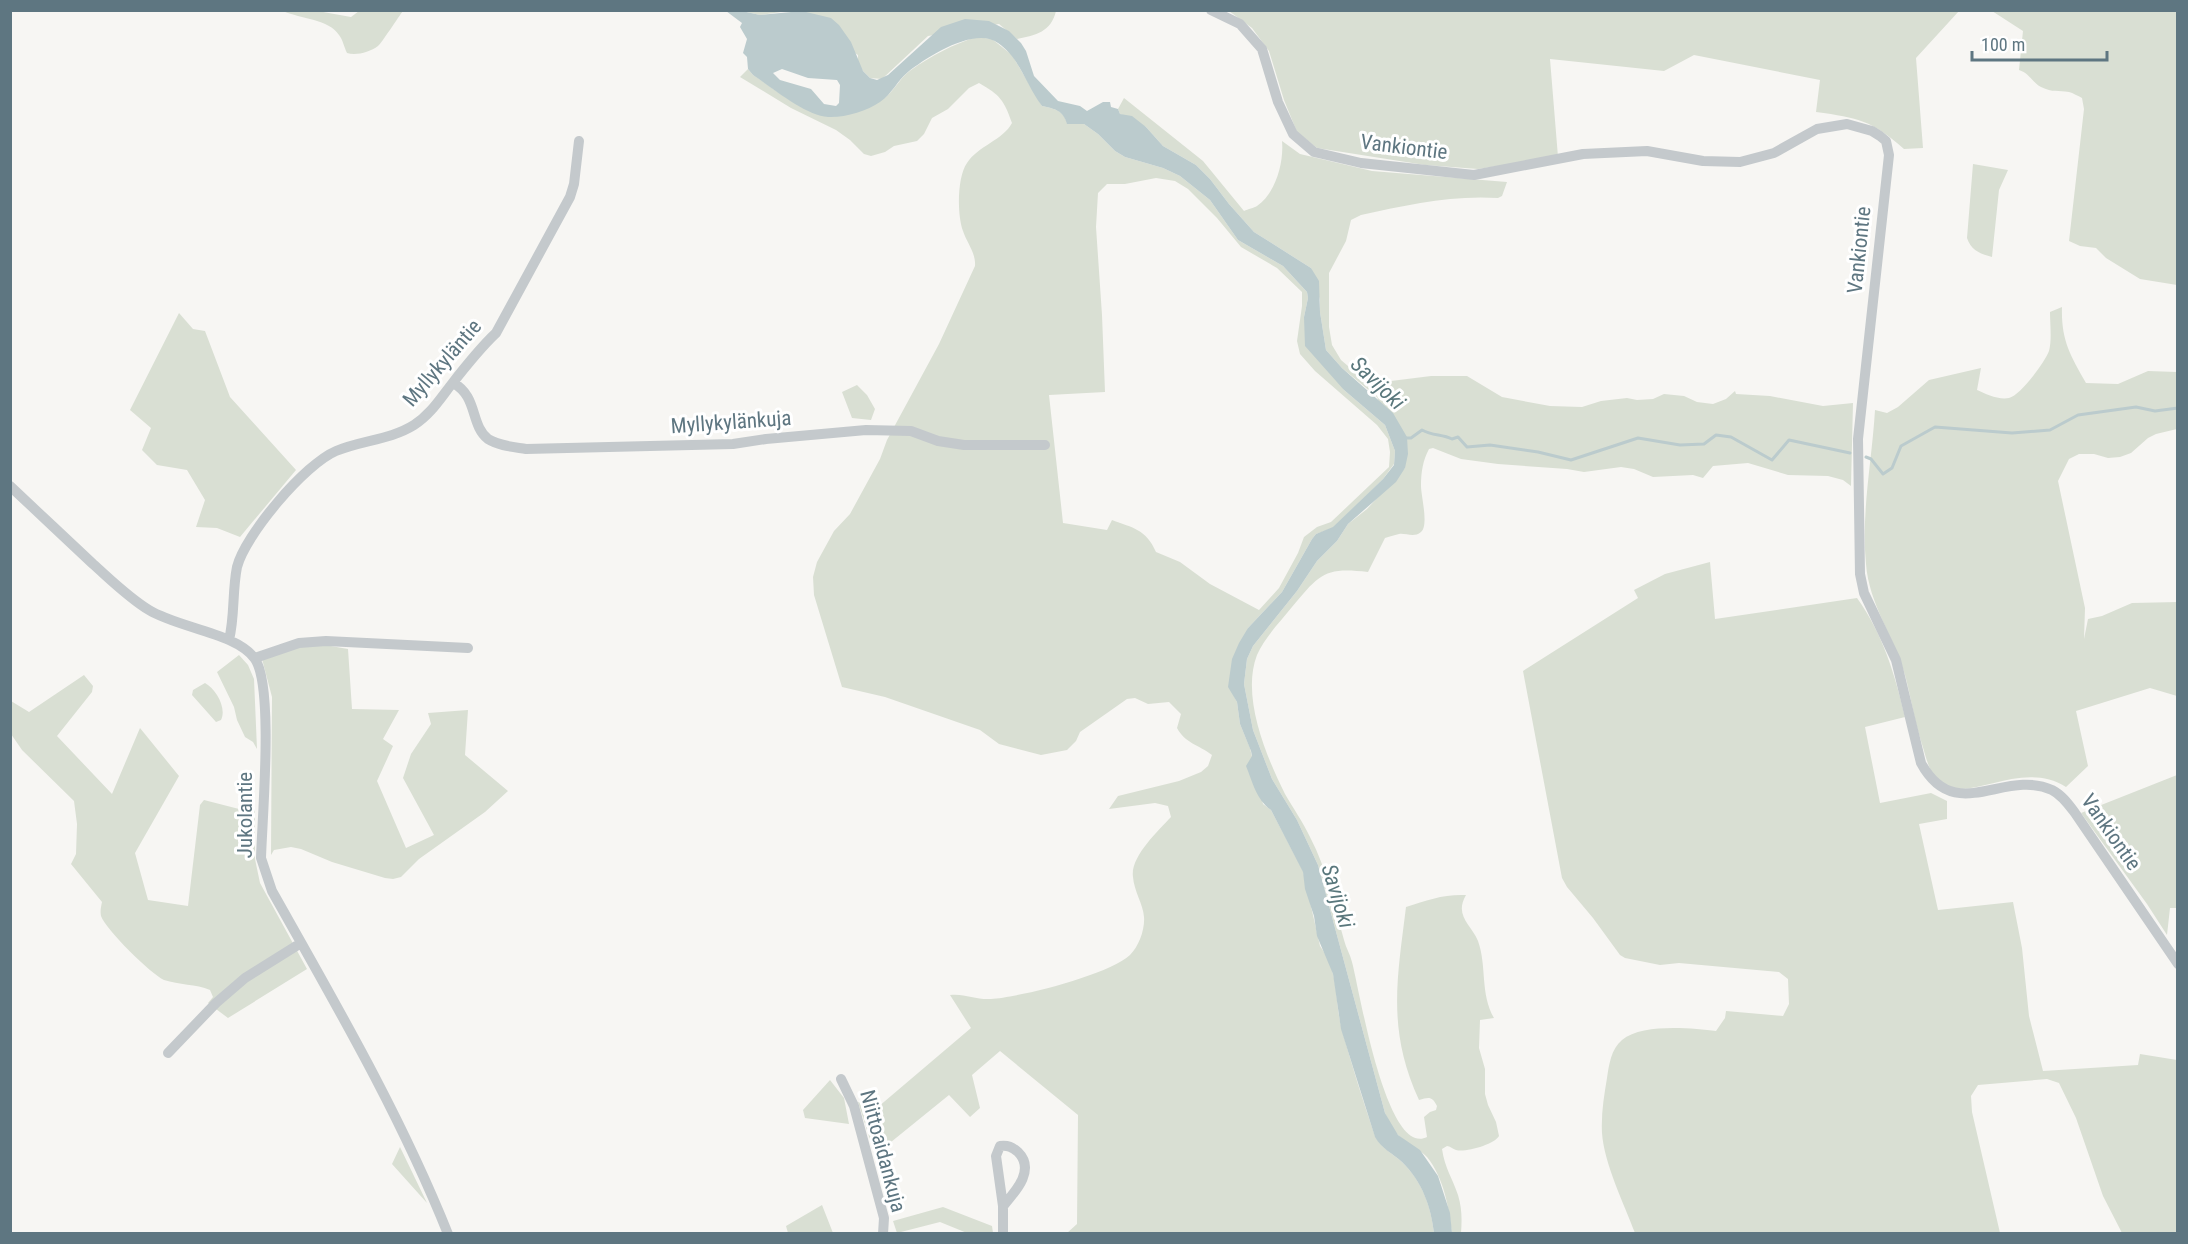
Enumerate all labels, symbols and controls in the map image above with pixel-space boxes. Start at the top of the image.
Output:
scale bar [1972,24,2107,62]
text: 100 m [1981,34,2025,55]
street label: Vankiontie [1359,130,1449,164]
street label: Vankiontie [1842,205,1876,295]
street label: Myllykyläntie [398,315,486,411]
water label: Savijoki [1346,351,1410,415]
street label: Myllykylänkuja [670,406,792,438]
street label: Jukolantie [233,772,257,858]
street label: Vankiontie [2076,789,2146,875]
water label: Savijoki [1317,861,1360,931]
street label: Niittoaidankuja [855,1087,911,1215]

